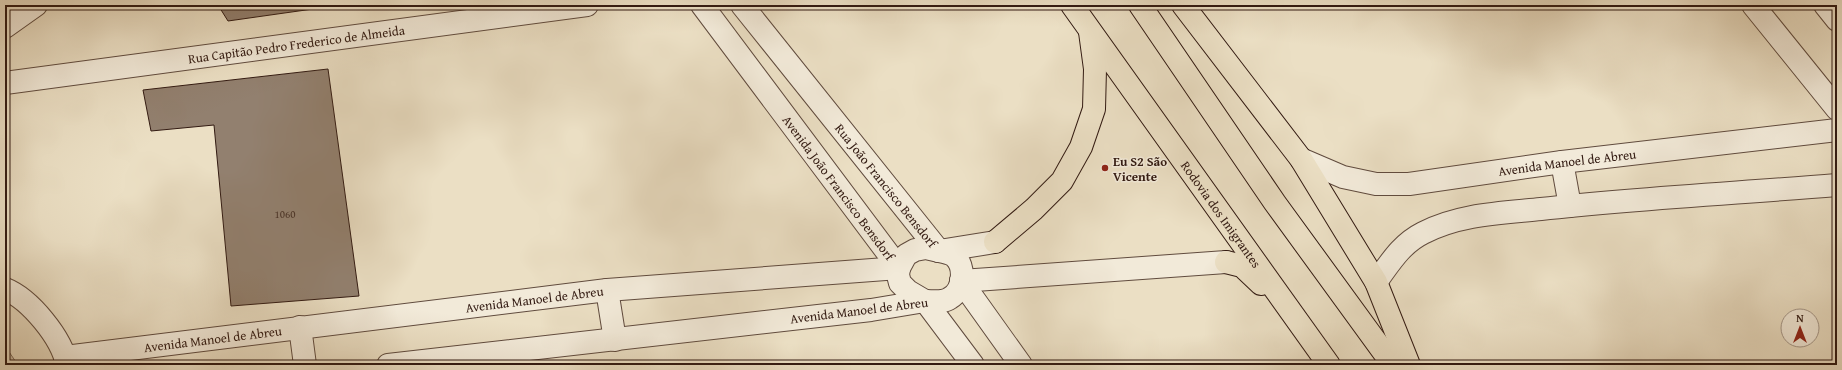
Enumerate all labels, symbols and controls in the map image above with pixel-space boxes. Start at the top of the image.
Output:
street label: Rua Capitão Pedro Frederico de Almeida [187,20,407,68]
street label: Avenida João Francisco Bensdorf [778,111,900,266]
street label: Rua João Francisco Bensdorf [830,120,943,253]
street label: Avenida Manoel de Abreu [1497,144,1637,181]
place label: Eu S2 São Vicente [1113,152,1167,186]
street label: Rodovia dos Imigrantes [1176,157,1266,272]
marker: Eu S2 São Vicente [1100,163,1110,173]
house number: 1060 [274,206,296,222]
street label: Avenida Manoel de Abreu [464,282,605,317]
street label: Avenida Manoel de Abreu [789,293,929,328]
north arrow [1780,308,1820,348]
text: N [1796,310,1804,326]
street label: Avenida Manoel de Abreu [143,321,283,357]

